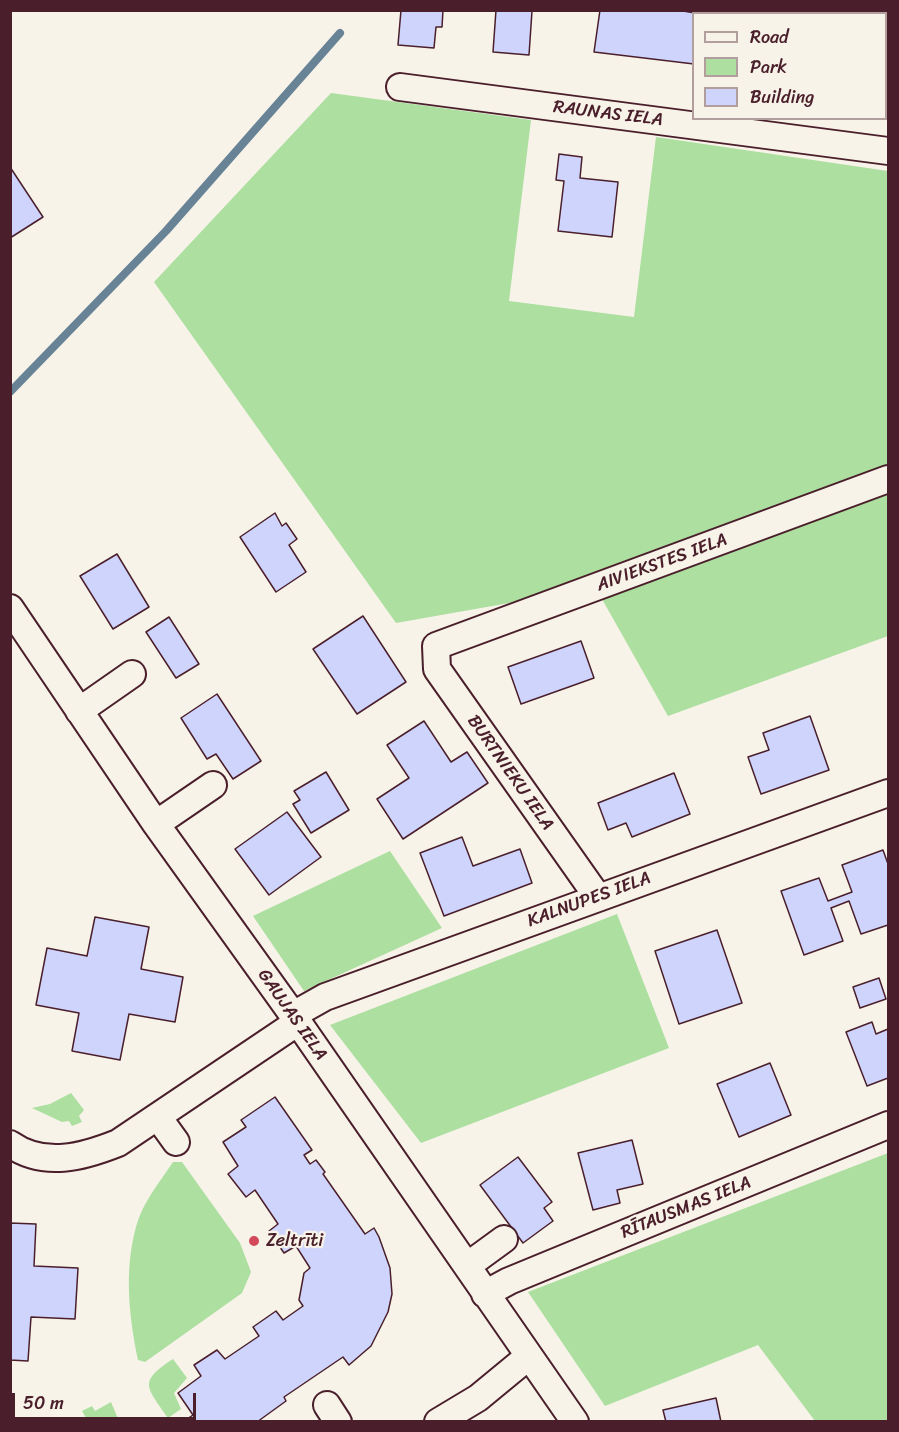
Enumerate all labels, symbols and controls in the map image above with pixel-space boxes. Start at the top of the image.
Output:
legend [692,12,887,120]
text: Road [750,21,789,53]
text: Park [750,51,787,83]
text: Building [750,81,814,113]
street label: RAUNAS IELA [552,97,664,131]
street label: AIVIEKSTES IELA [594,529,730,597]
street label: BURTNIEKU IELA [462,711,558,835]
street label: KALNUPES IELA [524,868,654,932]
street label: GAUJAS IELA [253,965,331,1065]
street label: RĪTAUSMAS IELA [618,1172,754,1244]
place label: Zeltrīti [266,1230,323,1252]
marker: Zeltrīti [247,1234,261,1248]
scale bar [15,1381,200,1419]
text: 50 m [23,1387,64,1419]

